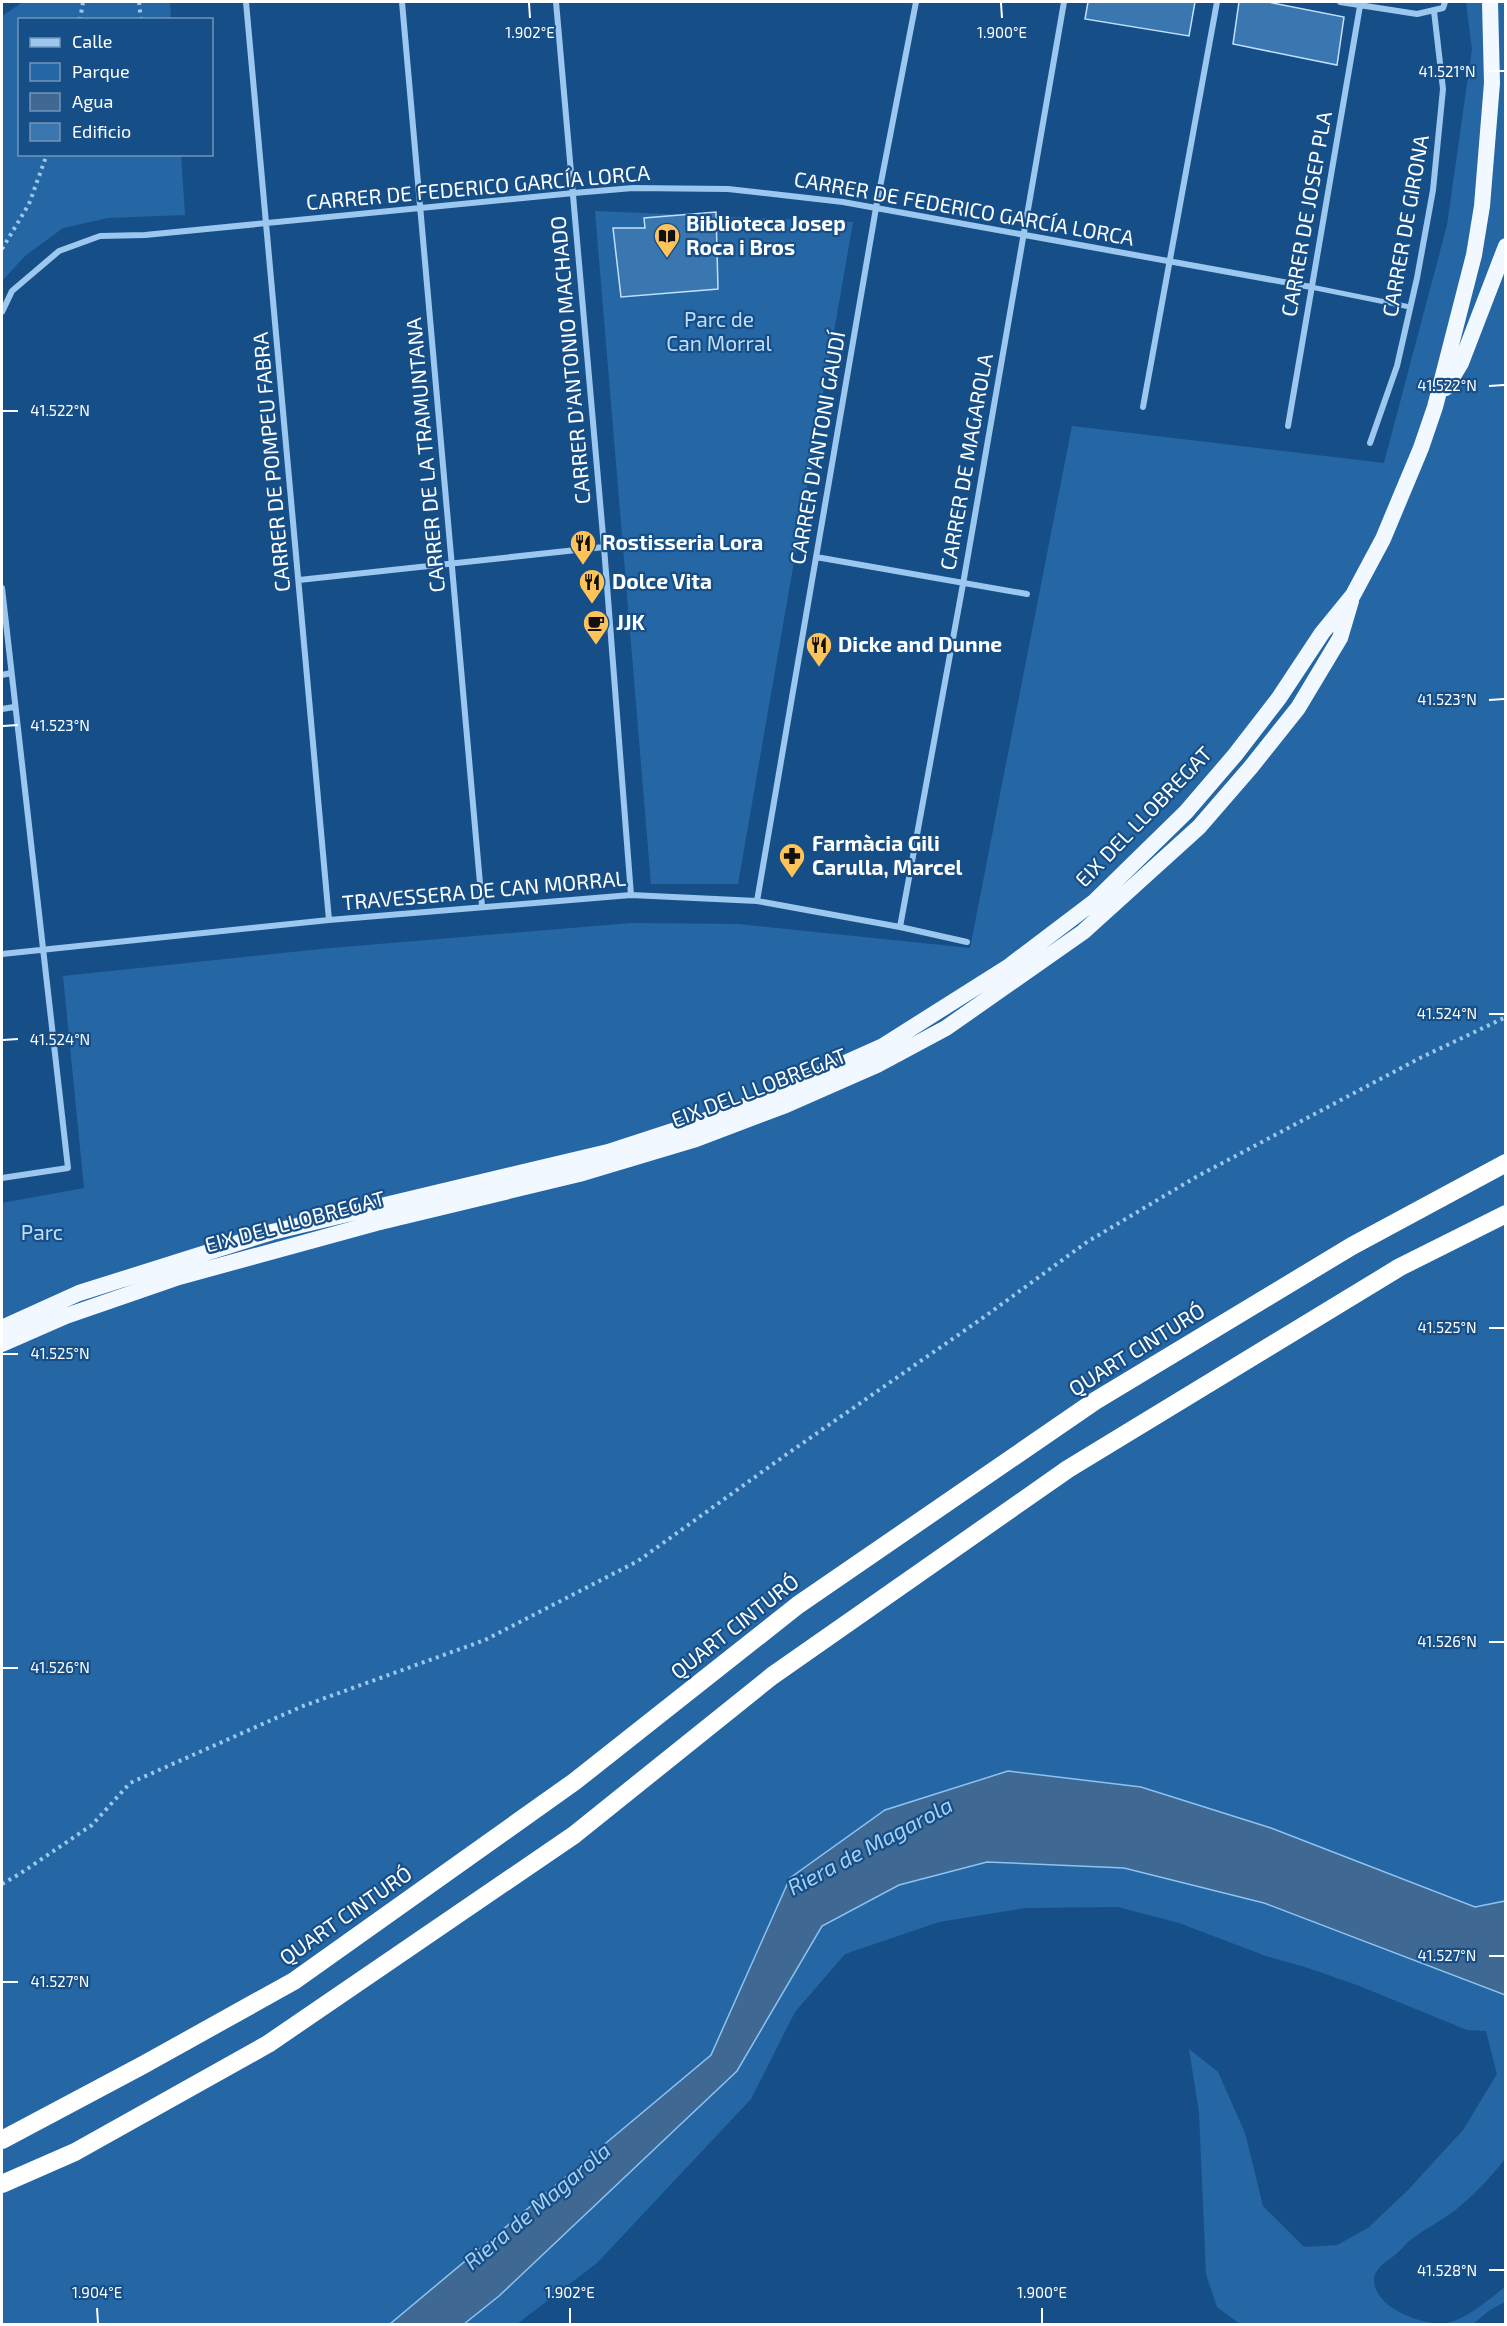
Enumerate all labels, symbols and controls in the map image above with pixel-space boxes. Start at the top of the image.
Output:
legend [18,18,213,156]
text: 1.902°E [505,23,555,41]
text: 1.900°E [977,23,1027,41]
text: Calle [72,30,113,52]
text: Parque [72,60,130,82]
text: 41.521°N [1418,62,1476,80]
text: Agua [72,90,113,112]
street label: CARRER DE JOSEP PLA [1275,109,1336,318]
text: Edificio [72,120,131,142]
street label: CARRER DE GIRONA [1376,133,1433,319]
street label: CARRER DE FEDERICO GARCÍA LORCA [305,159,651,214]
street label: CARRER DE FEDERICO GARCÍA LORCA [792,165,1136,250]
place label: Biblioteca Josep Roca i Bros [686,210,846,259]
street label: CARRER D'ANTONIO MACHADO [544,215,595,505]
library icon: Biblioteca Josep Roca i Bros [652,221,682,259]
park label: Parc de Can Morral [666,306,772,355]
street label: CARRER DE LA TRAMUNTANA [400,317,449,594]
street label: CARRER D'ANTONI GAUDÍ [784,329,849,566]
street label: CARRER DE POMPEU FABRA [247,331,294,593]
street label: CARRER DE MAGAROLA [934,352,997,572]
text: 41.522°N [1417,376,1477,394]
text: 41.522°N [30,401,90,419]
restaurant icon: Rostisseria Lora [568,528,598,566]
place label: Rostisseria Lora [602,529,763,554]
restaurant icon: Dolce Vita [577,567,607,605]
place label: Dolce Vita [612,568,712,593]
cafe icon: JJK [581,608,611,646]
place label: JJK [616,609,646,634]
restaurant icon: Dicke and Dunne [804,630,834,668]
place label: Dicke and Dunne [838,631,1002,656]
text: 41.523°N [1417,690,1477,708]
text: 41.523°N [30,716,90,734]
street label: EIX DEL LLOBREGAT [1069,741,1216,891]
place label: Farmàcia Gili Carulla, Marcel [812,830,962,879]
pharmacy icon: Farmàcia Gili Carulla, Marcel [777,841,807,879]
street label: TRAVESSERA DE CAN MORRAL [341,865,627,914]
text: 41.524°N [1417,1004,1477,1022]
text: 41.524°N [30,1030,90,1048]
street label: EIX DEL LLOBREGAT [667,1042,850,1132]
street label: EIX DEL LLOBREGAT [202,1184,387,1257]
park label: Parc [21,1219,63,1244]
street label: QUART CINTURÓ [1064,1297,1209,1401]
text: 41.525°N [1417,1318,1477,1336]
text: 41.525°N [30,1344,90,1362]
street label: QUART CINTURÓ [665,1568,804,1684]
text: 41.526°N [1417,1632,1477,1650]
text: 41.526°N [30,1658,90,1676]
water label: Riera de Magarola [782,1791,957,1900]
street label: QUART CINTURÓ [274,1860,417,1970]
text: 41.527°N [1418,1946,1476,1964]
text: 41.527°N [31,1972,89,1990]
water label: Riera de Magarola [458,2136,615,2274]
text: 41.528°N [1417,2261,1477,2279]
text: 1.904°E [72,2283,122,2301]
text: 1.902°E [545,2283,595,2301]
text: 1.900°E [1017,2283,1067,2301]

